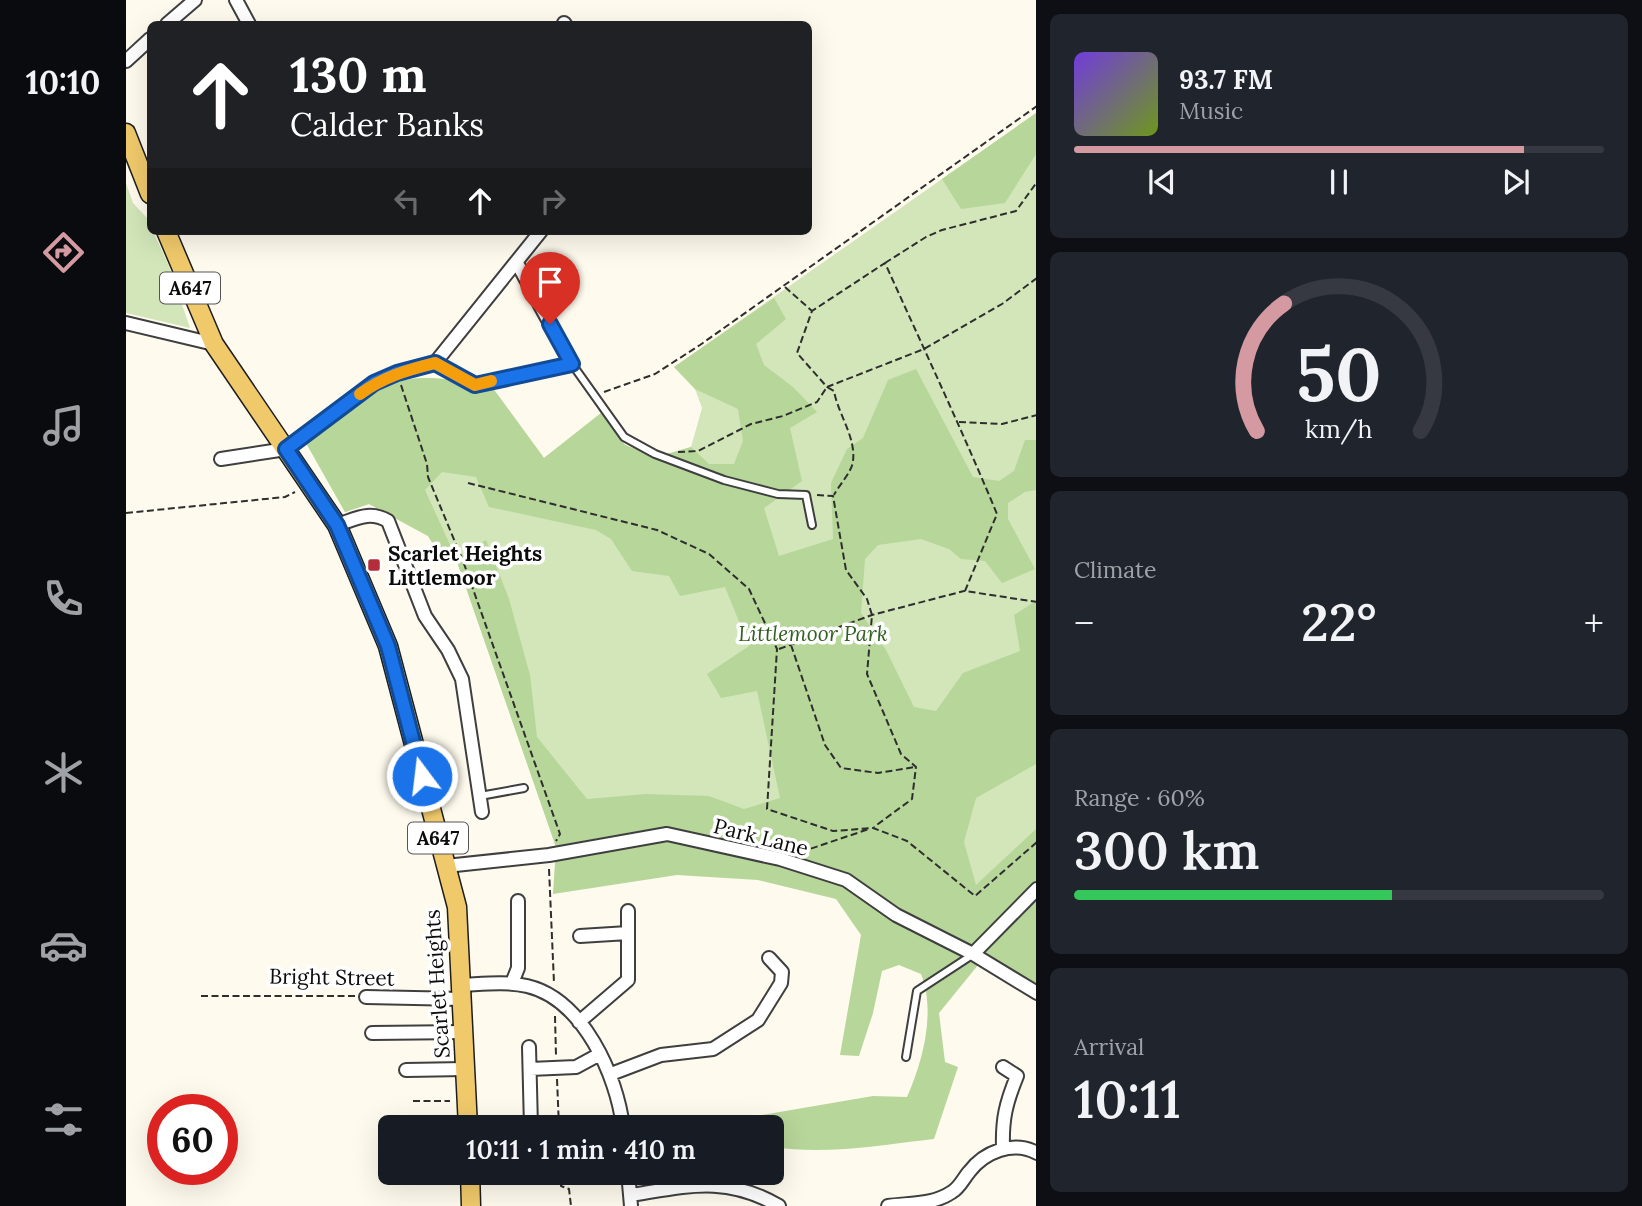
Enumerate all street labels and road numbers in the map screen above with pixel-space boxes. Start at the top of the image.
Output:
road number: A647 [160,272,220,304]
street label: Park Lane [711,812,811,862]
road number: A647 [408,822,468,853]
street label: Scarlet Heights [418,909,456,1059]
street label: Bright Street [269,962,396,992]

